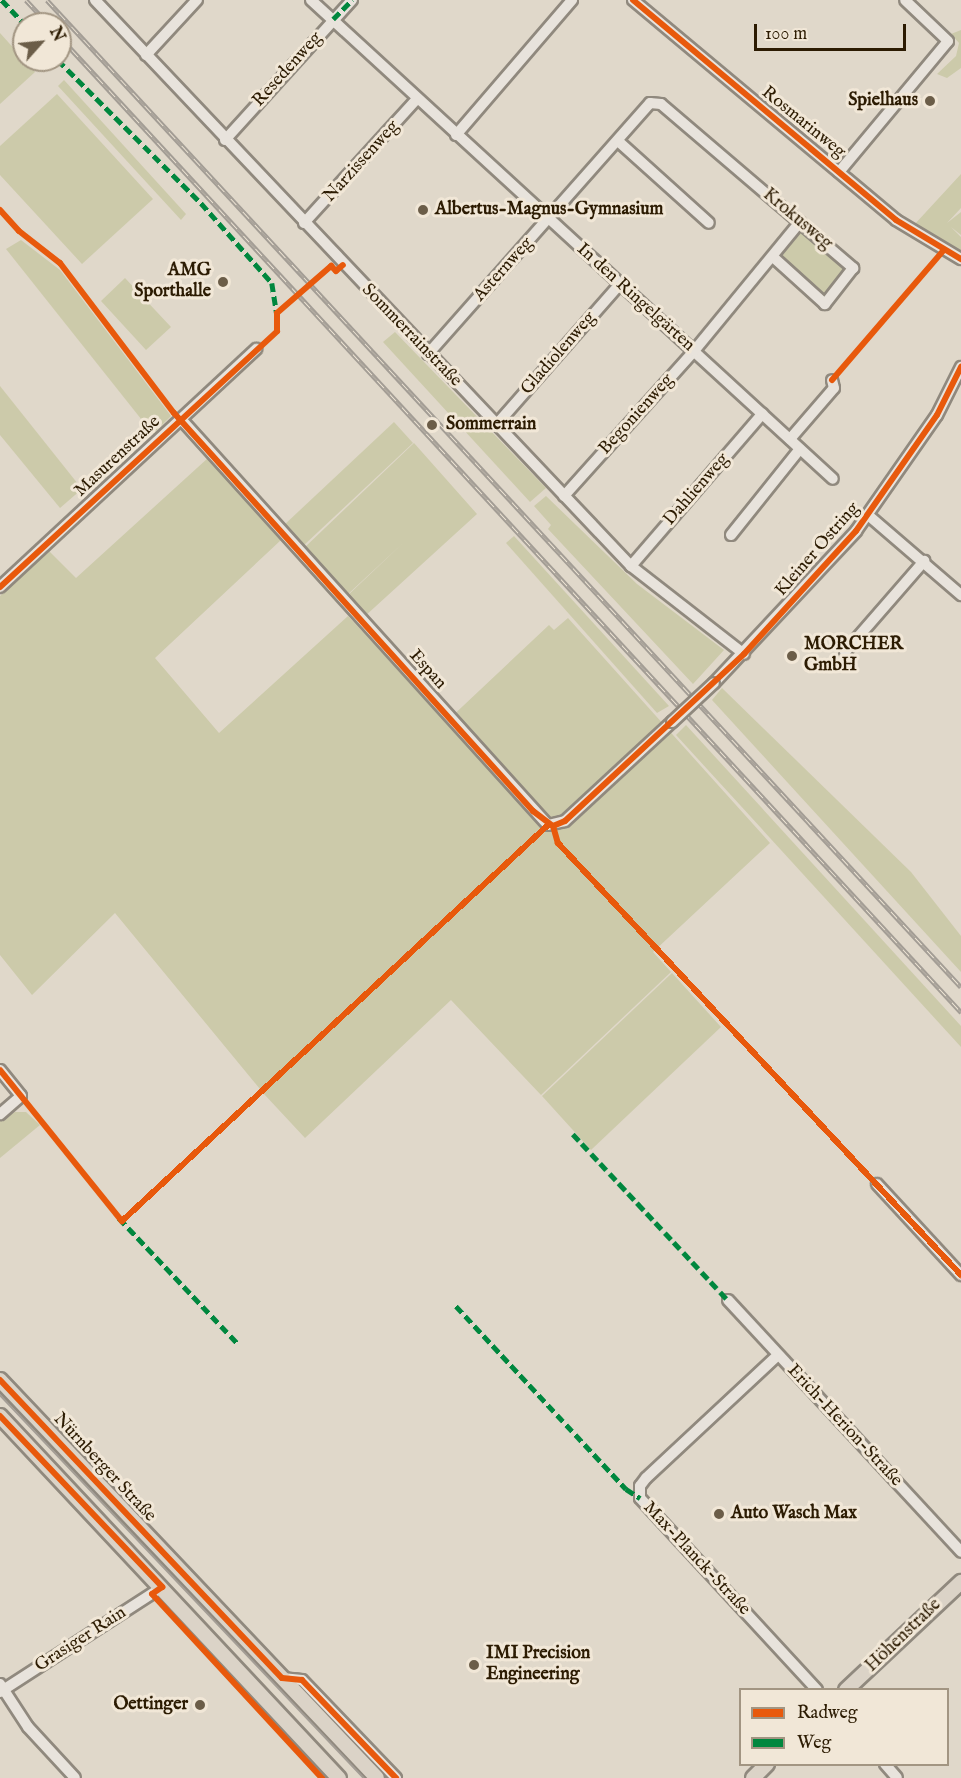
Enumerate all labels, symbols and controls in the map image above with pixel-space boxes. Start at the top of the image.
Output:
north arrow [12,12,72,72]
scale bar [757,12,908,50]
text: 100 m [765,23,807,46]
text: N [44,24,68,45]
street label: Resedenweg [249,28,327,112]
street label: Rosmarinweg [757,83,849,163]
place label: Spielhaus [848,90,918,112]
marker: Spielhaus [923,94,937,108]
street label: Narzissenweg [320,117,404,207]
street label: Krokusweg [758,185,836,255]
place label: Albertus-Magnus-Gymnasium [435,199,663,221]
marker: Albertus-Magnus-Gymnasium [416,203,430,217]
street label: Asternweg [470,234,538,306]
street label: In den Ringelgärten [571,239,699,357]
place label: AMG Sporthalle [134,261,211,304]
marker: AMG Sporthalle [216,275,230,289]
street label: Sommerrainstraße [356,280,466,392]
street label: Gladiolenweg [517,308,601,400]
street label: Begonienweg [595,370,679,460]
street label: Masurenstraße [71,412,165,502]
place label: Sommerrain [446,414,536,436]
marker: Sommerrain [423,416,441,434]
street label: Dahlienweg [660,449,734,531]
street label: Kleiner Ostring [771,499,865,601]
place label: MORCHER GmbH [804,635,903,678]
street label: Espan [404,646,450,694]
marker: MORCHER GmbH [785,649,799,663]
street label: Erich-Herion-Straße [782,1360,906,1492]
street label: Nürnberger Straße [48,1409,160,1527]
street label: Max-Planck-Straße [638,1498,754,1620]
place label: Auto Wasch Max [731,1503,857,1525]
marker: Auto Wasch Max [712,1507,726,1521]
street label: Höhenstraße [862,1595,946,1677]
street label: Grasiger Rain [31,1603,131,1677]
place label: IMI Precision Engineering [486,1644,590,1686]
marker: IMI Precision Engineering [467,1658,481,1672]
legend [739,1688,949,1766]
place label: Oettinger [113,1694,188,1716]
marker: Oettinger [193,1698,207,1712]
text: Radweg [797,1702,858,1725]
text: Weg [797,1732,831,1755]

